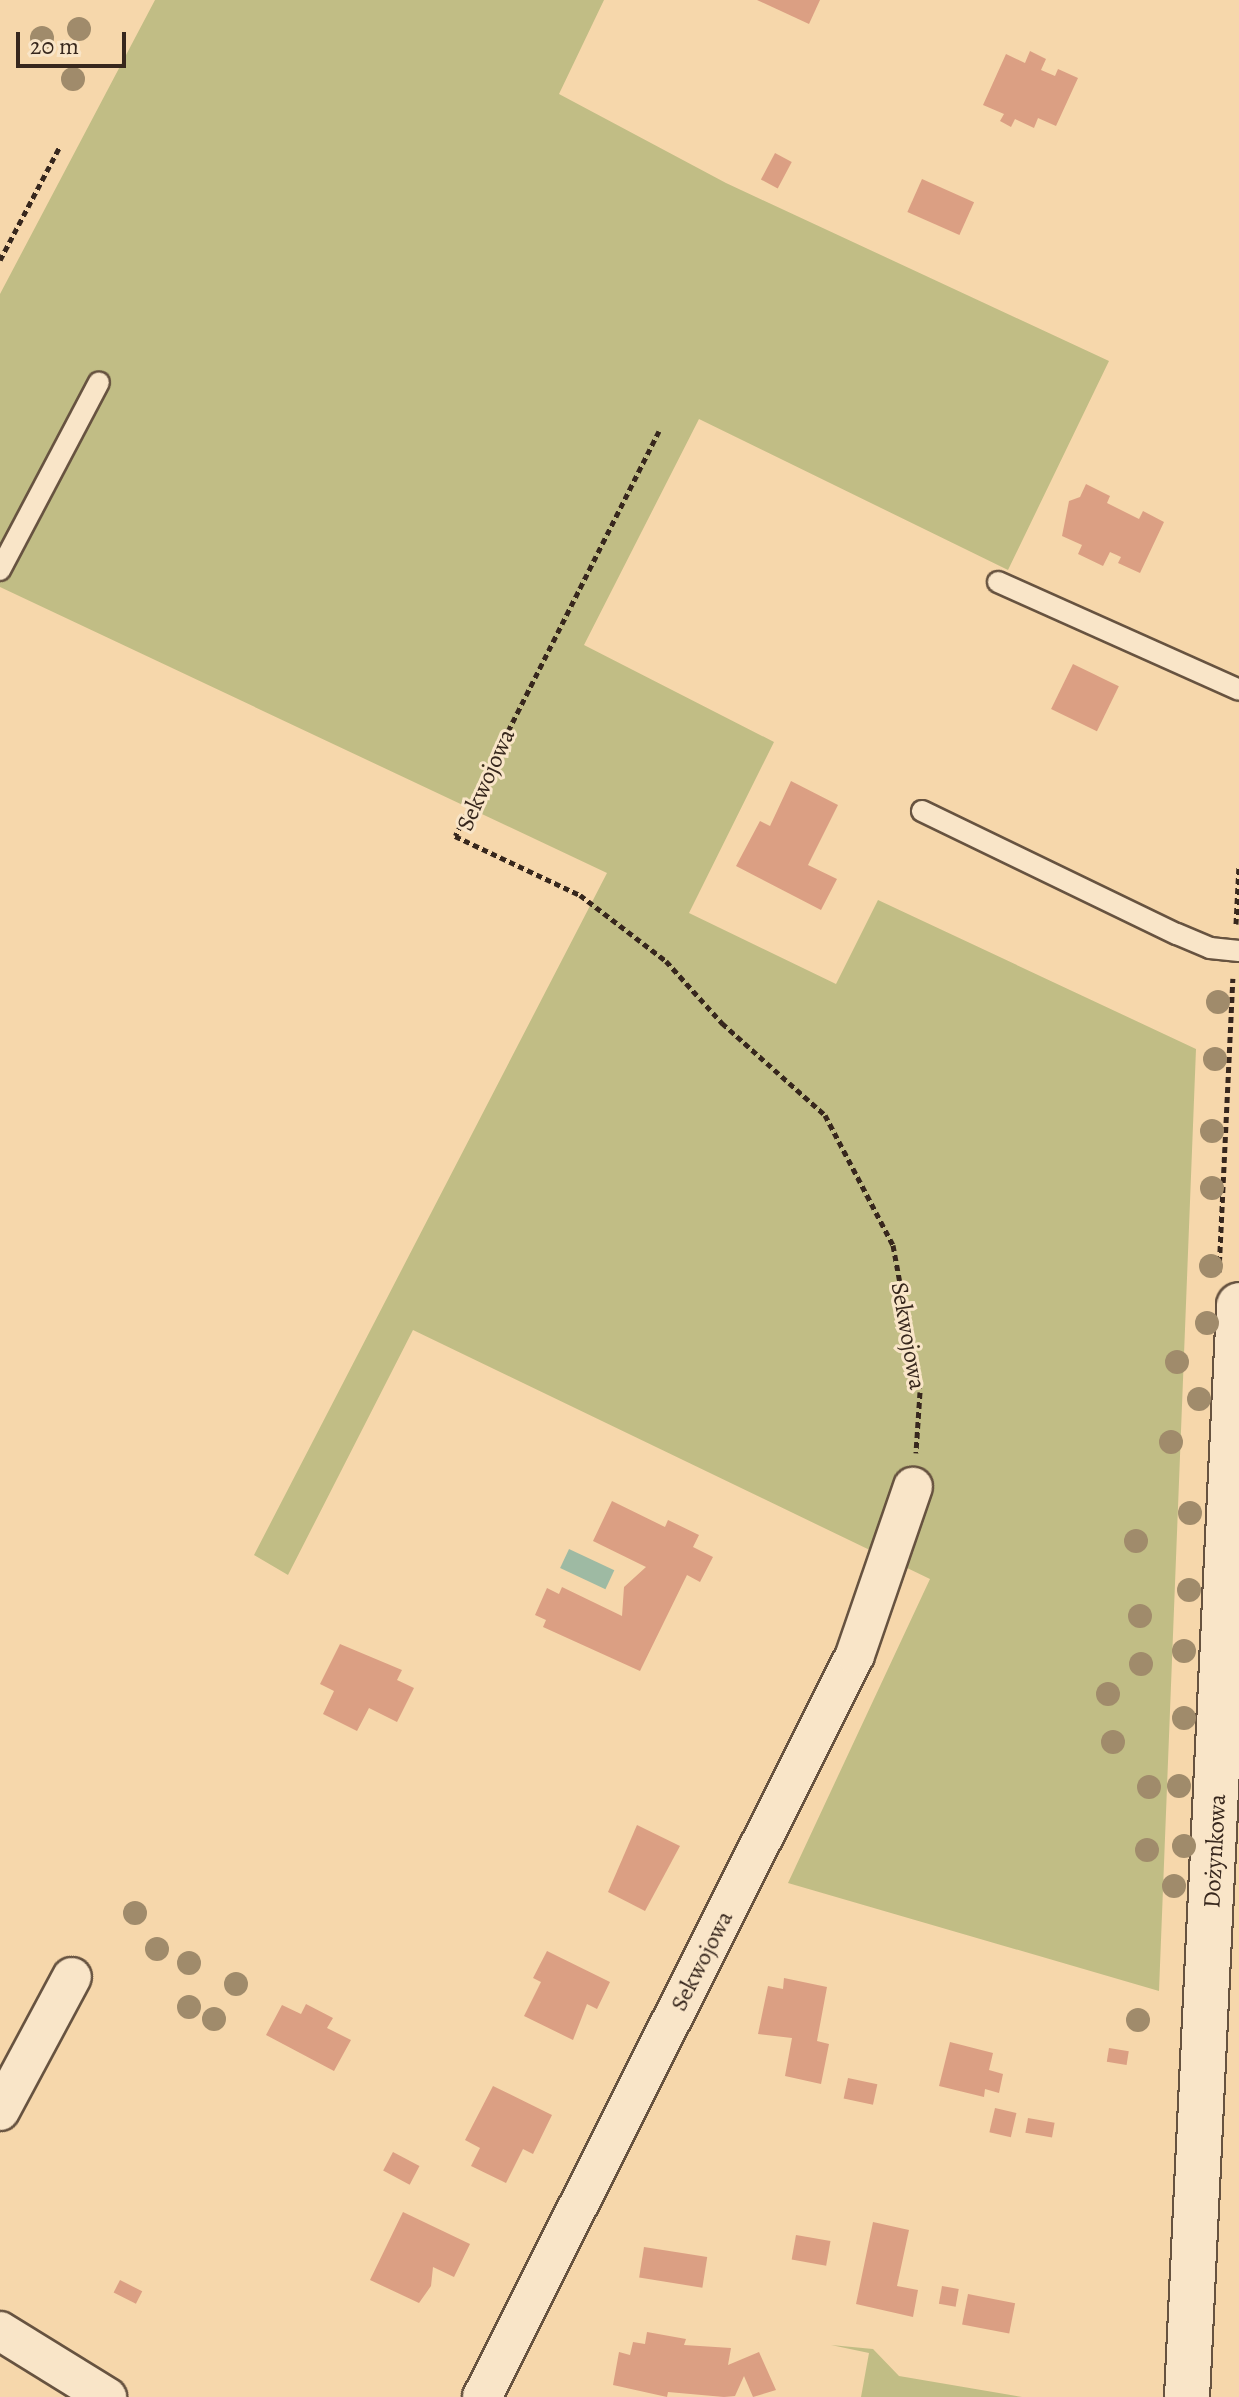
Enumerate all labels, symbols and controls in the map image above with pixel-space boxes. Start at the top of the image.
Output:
scale bar [20,16,130,66]
text: 20 m [30,30,79,62]
street label: Sekwojowa [451,724,521,836]
street label: Sekwojowa [884,1280,932,1392]
street label: Dożynkowa [1198,1793,1232,1909]
street label: Sekwojowa [664,1906,740,2016]

